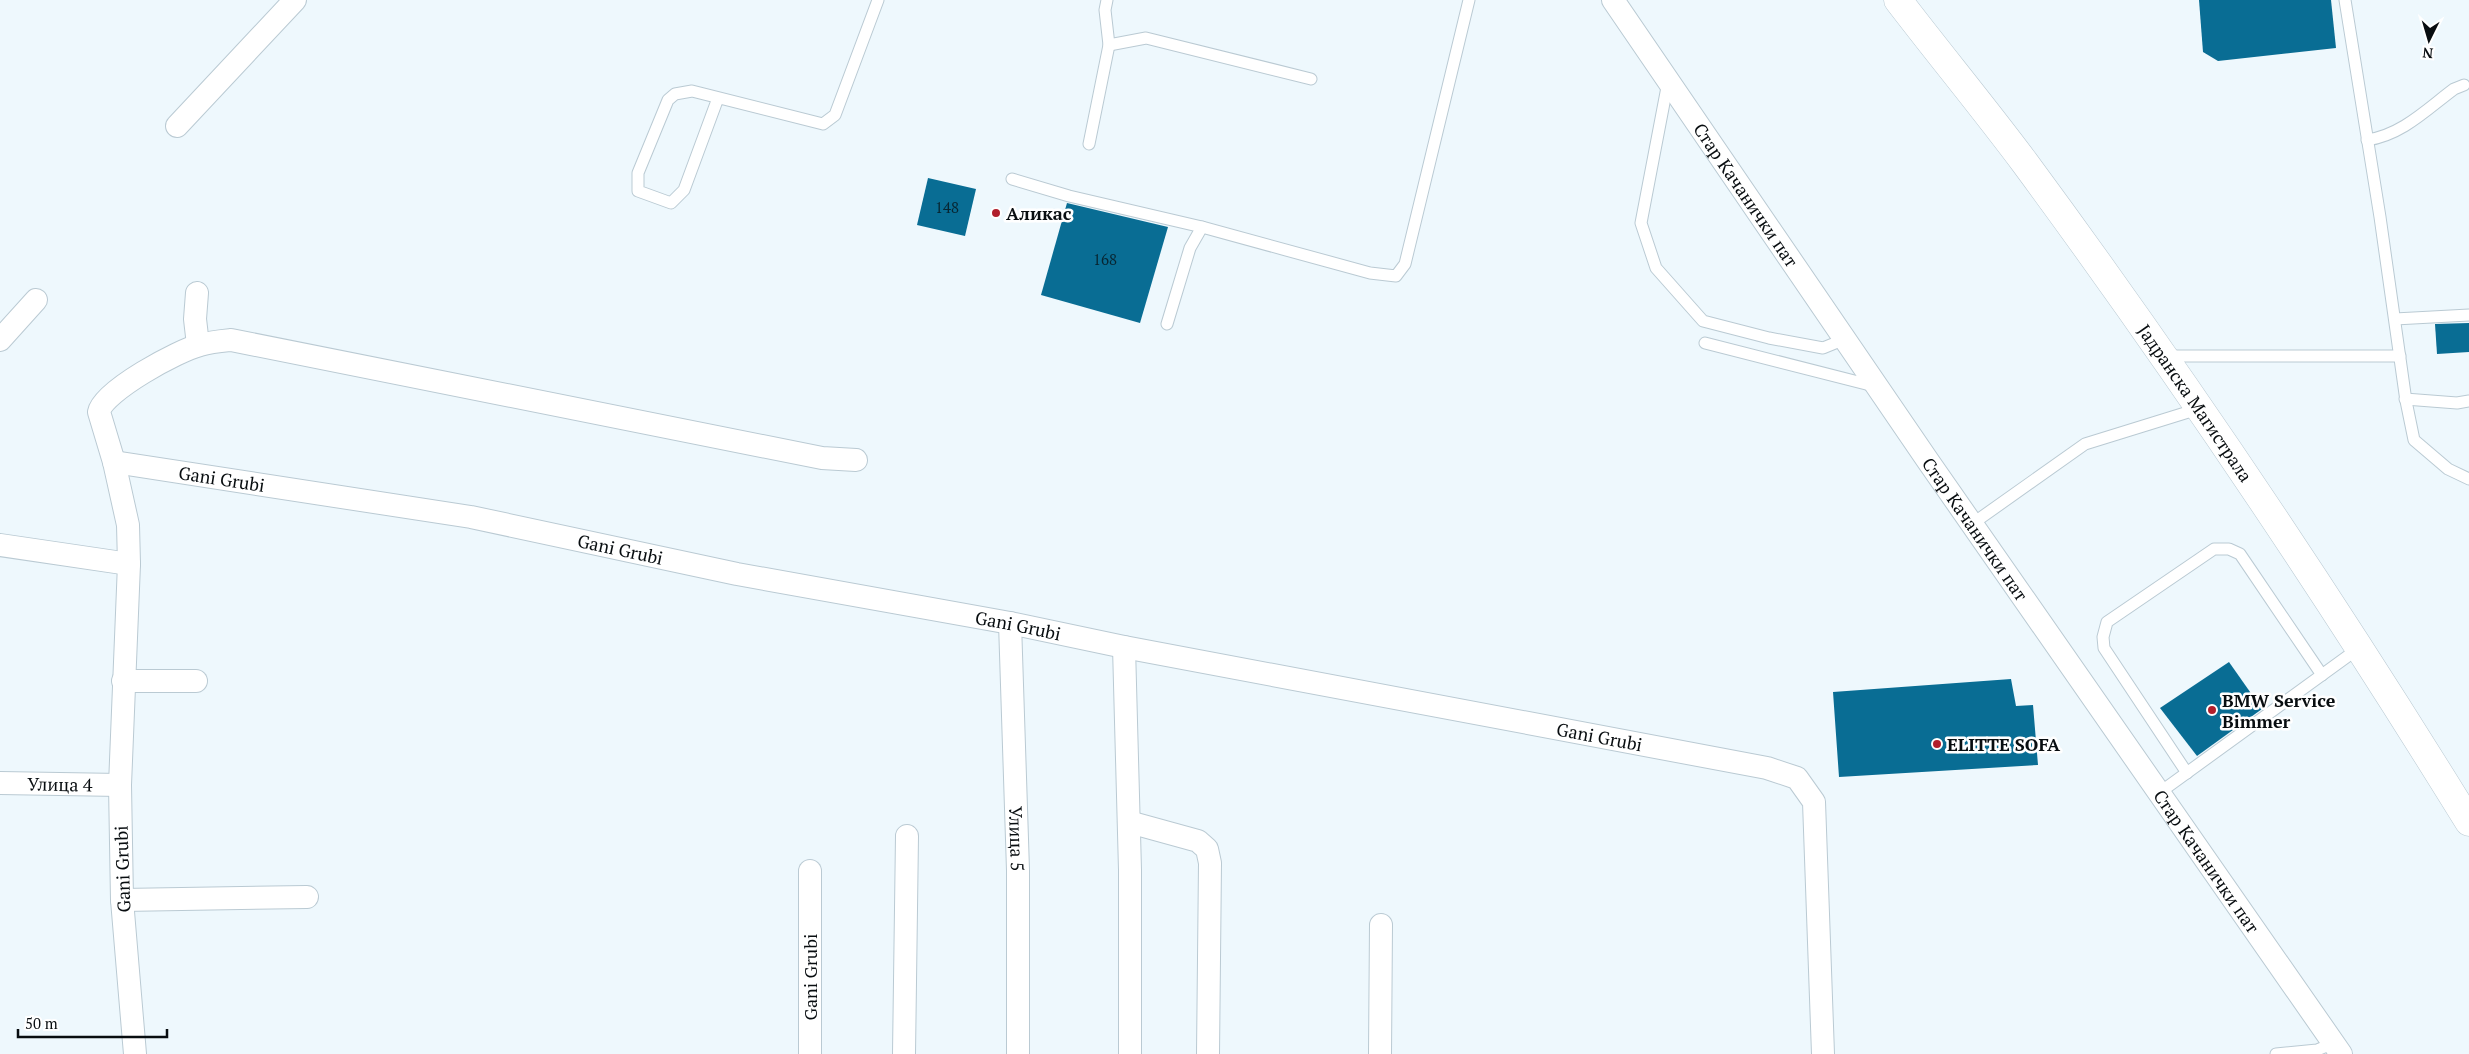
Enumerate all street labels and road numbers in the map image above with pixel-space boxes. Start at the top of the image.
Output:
street label: Стар Качанички пат [1688,118,1804,272]
street label: Јадранска Магистрала [2133,319,2258,486]
street label: Стар Качанички пат [1917,452,2034,605]
street label: Gani Grubi [177,460,266,497]
street label: Gani Grubi [575,528,665,570]
street label: Gani Grubi [973,605,1063,645]
street label: Gani Grubi [1555,717,1644,756]
street label: Улица 4 [27,771,93,797]
street label: Стар Качанички пат [2148,785,2265,938]
street label: Улица 5 [1004,806,1030,872]
street label: Gani Grubi [108,825,136,913]
street label: Gani Grubi [798,934,822,1020]

